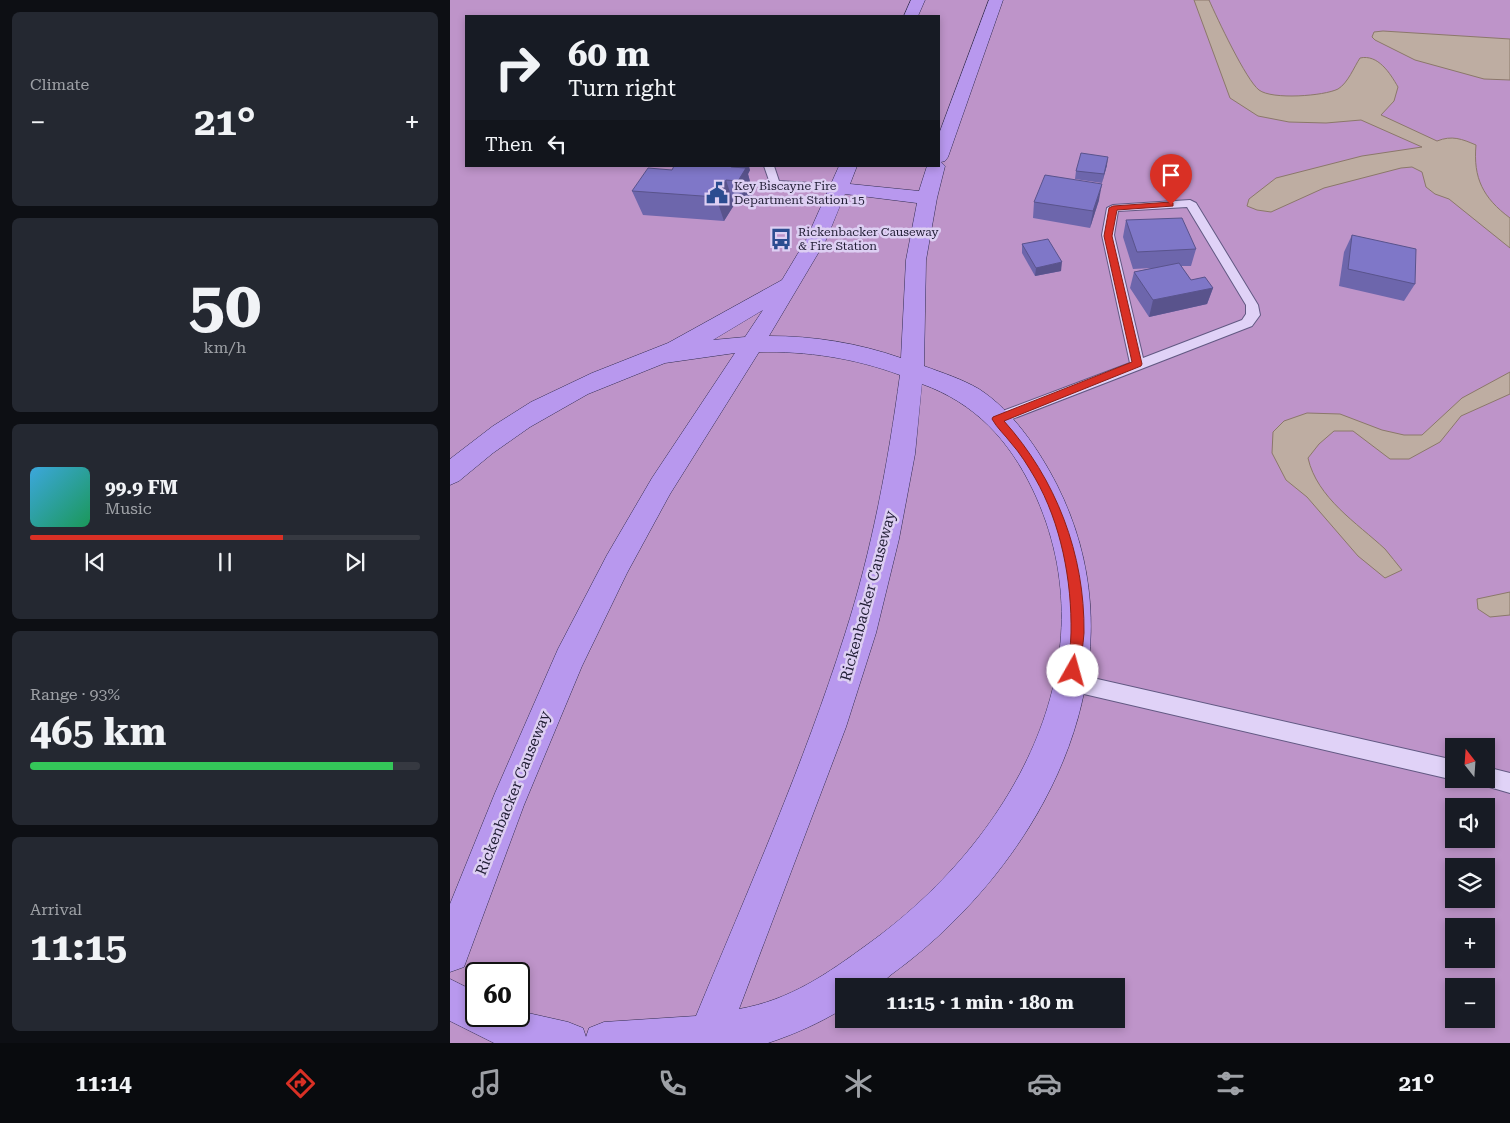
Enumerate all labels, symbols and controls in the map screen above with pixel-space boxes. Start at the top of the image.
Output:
text: 60 m [568,34,650,75]
icon: right [485,35,550,100]
text: Climate [30,75,89,94]
text: Turn right [568,76,676,101]
text: 21° [194,100,256,144]
text: − [30,106,46,139]
text: + [404,106,420,139]
icon: left [543,130,571,158]
text: Then [485,133,533,156]
pin [1150,154,1192,205]
icon: arrive [1157,161,1185,189]
place label: Key Biscayne Fire Department Station 15 [734,179,865,207]
public building icon: Key Biscayne Fire Department Station 15 [704,180,730,206]
place label: Rickenbacker Causeway & Fire Station [798,225,939,253]
bus stop icon: Rickenbacker Causeway & Fire Station [768,226,794,252]
text: 50 [189,267,261,343]
text: km/h [204,338,246,357]
text: 99.9 FM [105,476,178,499]
text: Music [105,499,152,518]
street label: Rickenbacker Causeway [837,509,899,683]
icon: previous [81,548,109,576]
icon: pause [211,548,239,576]
icon: next [341,548,369,576]
position arrow [1046,644,1098,696]
text: Range · 93% [30,685,120,704]
street label: Rickenbacker Causeway [472,708,554,878]
text: 465 km [30,710,166,754]
north arrow [1445,738,1495,788]
map controls [1445,738,1495,1028]
button: sound [1445,798,1495,848]
button: layers [1445,858,1495,908]
text: Arrival [30,900,82,919]
button: + [1445,918,1495,968]
text: 11:15 [30,925,127,969]
speed limit sign: 60 [465,962,530,1027]
button: − [1445,978,1495,1028]
text: 11:15 · 1 min · 180 m [886,991,1074,1014]
icon: directions [283,1066,318,1101]
icon: music [469,1066,504,1101]
icon: phone [655,1066,690,1101]
icon: climate [841,1066,876,1101]
icon: car [1027,1066,1062,1101]
icon: filters [1213,1066,1248,1101]
text: 11:14 [76,1071,132,1096]
text: 21° [1399,1071,1434,1096]

